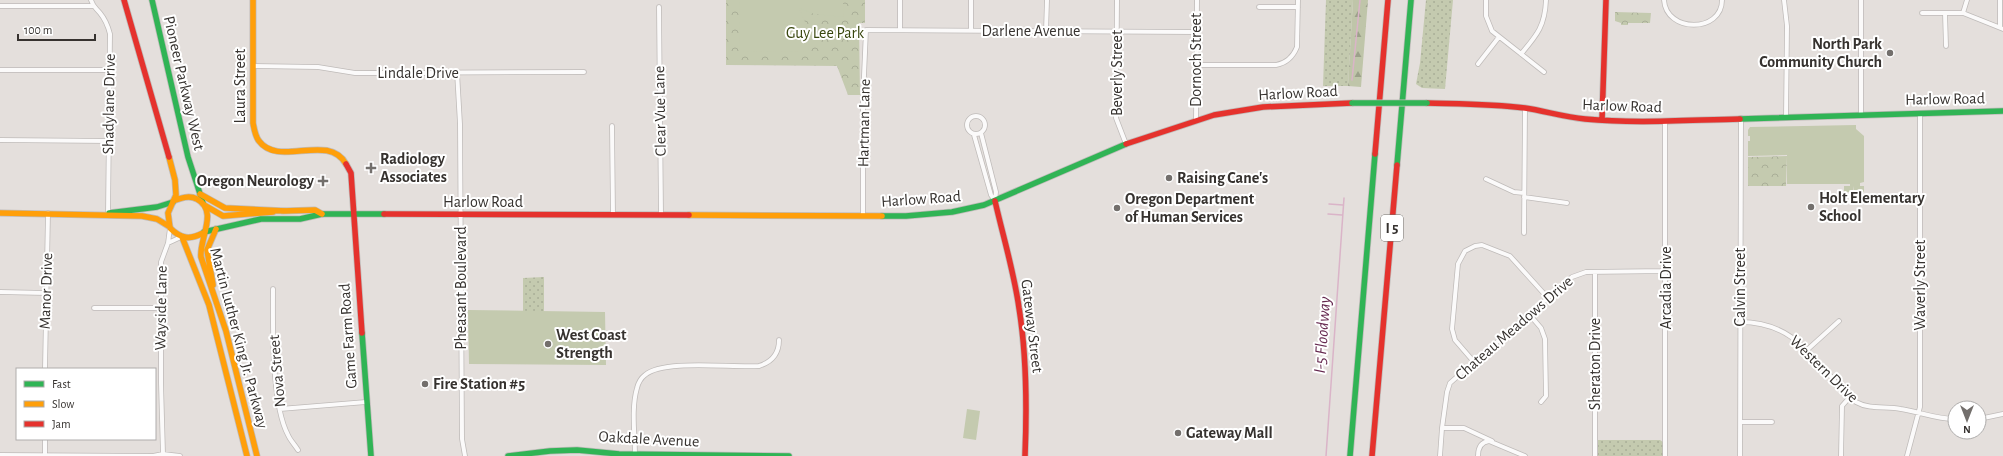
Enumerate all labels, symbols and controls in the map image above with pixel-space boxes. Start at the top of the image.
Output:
street label: Dornoch Street [1188,13,1204,107]
street label: Pioneer Parkway West [160,14,207,152]
scale bar [18,16,95,42]
street label: Darlene Avenue [982,23,1081,39]
text: 100 m [24,24,52,36]
park label: Guy Lee Park [786,25,865,42]
street label: Beverly Street [1109,30,1126,116]
place label: North Park Community Church [1759,36,1882,71]
marker: North Park Community Church [1885,48,1895,58]
street label: Laura Street [232,49,248,123]
street label: Shadylane Drive [100,53,119,155]
street label: Lindale Drive [377,65,459,81]
street label: Clear Vue Lane [651,66,669,156]
street label: Hartman Lane [855,79,873,167]
street label: Harlow Road [1258,83,1338,103]
street label: Harlow Road [1905,90,1985,108]
street label: Harlow Road [1582,97,1662,115]
place label: Radiology Associates [380,151,447,185]
marker: Radiology Associates [365,162,377,174]
place label: Raising Cane's [1177,170,1268,186]
place label: Oregon Neurology [197,173,315,190]
marker: Raising Cane's [1164,173,1174,183]
marker: Oregon Neurology [317,175,329,187]
street label: Harlow Road [881,188,961,210]
place label: Holt Elementary School [1819,190,1925,224]
place label: Oregon Department of Human Services [1125,191,1255,225]
street label: Harlow Road [443,194,523,210]
marker: Holt Elementary School [1806,202,1816,212]
marker: Oregon Department of Human Services [1112,203,1122,213]
road number: I 5 [1381,215,1403,241]
street label: Pheasant Boulevard [453,226,469,350]
street label: Waverly Street [1912,240,1929,330]
street label: Martin Luther King Jr. Parkway [206,246,271,431]
street label: Arcadia Drive [1658,246,1674,330]
street label: Calvin Street [1732,248,1748,326]
street label: Manor Drive [37,252,55,330]
street label: Wayside Lane [152,265,171,351]
street label: Chateau Meadows Drive [1452,273,1576,383]
street label: Gateway Street [1017,278,1046,374]
street label: Game Farm Road [336,283,360,389]
water label: I-5 Floodway [1311,296,1333,374]
street label: Sheraton Drive [1587,318,1603,410]
place label: West Coast Strength [556,327,627,361]
street label: Western Drive [1787,333,1861,405]
street label: Nova Street [266,334,288,408]
marker: West Coast Strength [543,339,553,349]
legend [16,368,156,440]
place label: Fire Station #5 [433,376,525,392]
text: Fast [52,378,71,390]
marker: Fire Station #5 [420,379,430,389]
text: Slow [52,398,74,410]
north arrow [1947,400,1987,440]
text: Jam [52,418,71,430]
text: N [1963,424,1971,435]
place label: Gateway Mall [1186,425,1273,442]
street label: Oakdale Avenue [598,428,700,450]
marker: Gateway Mall [1173,428,1183,438]

